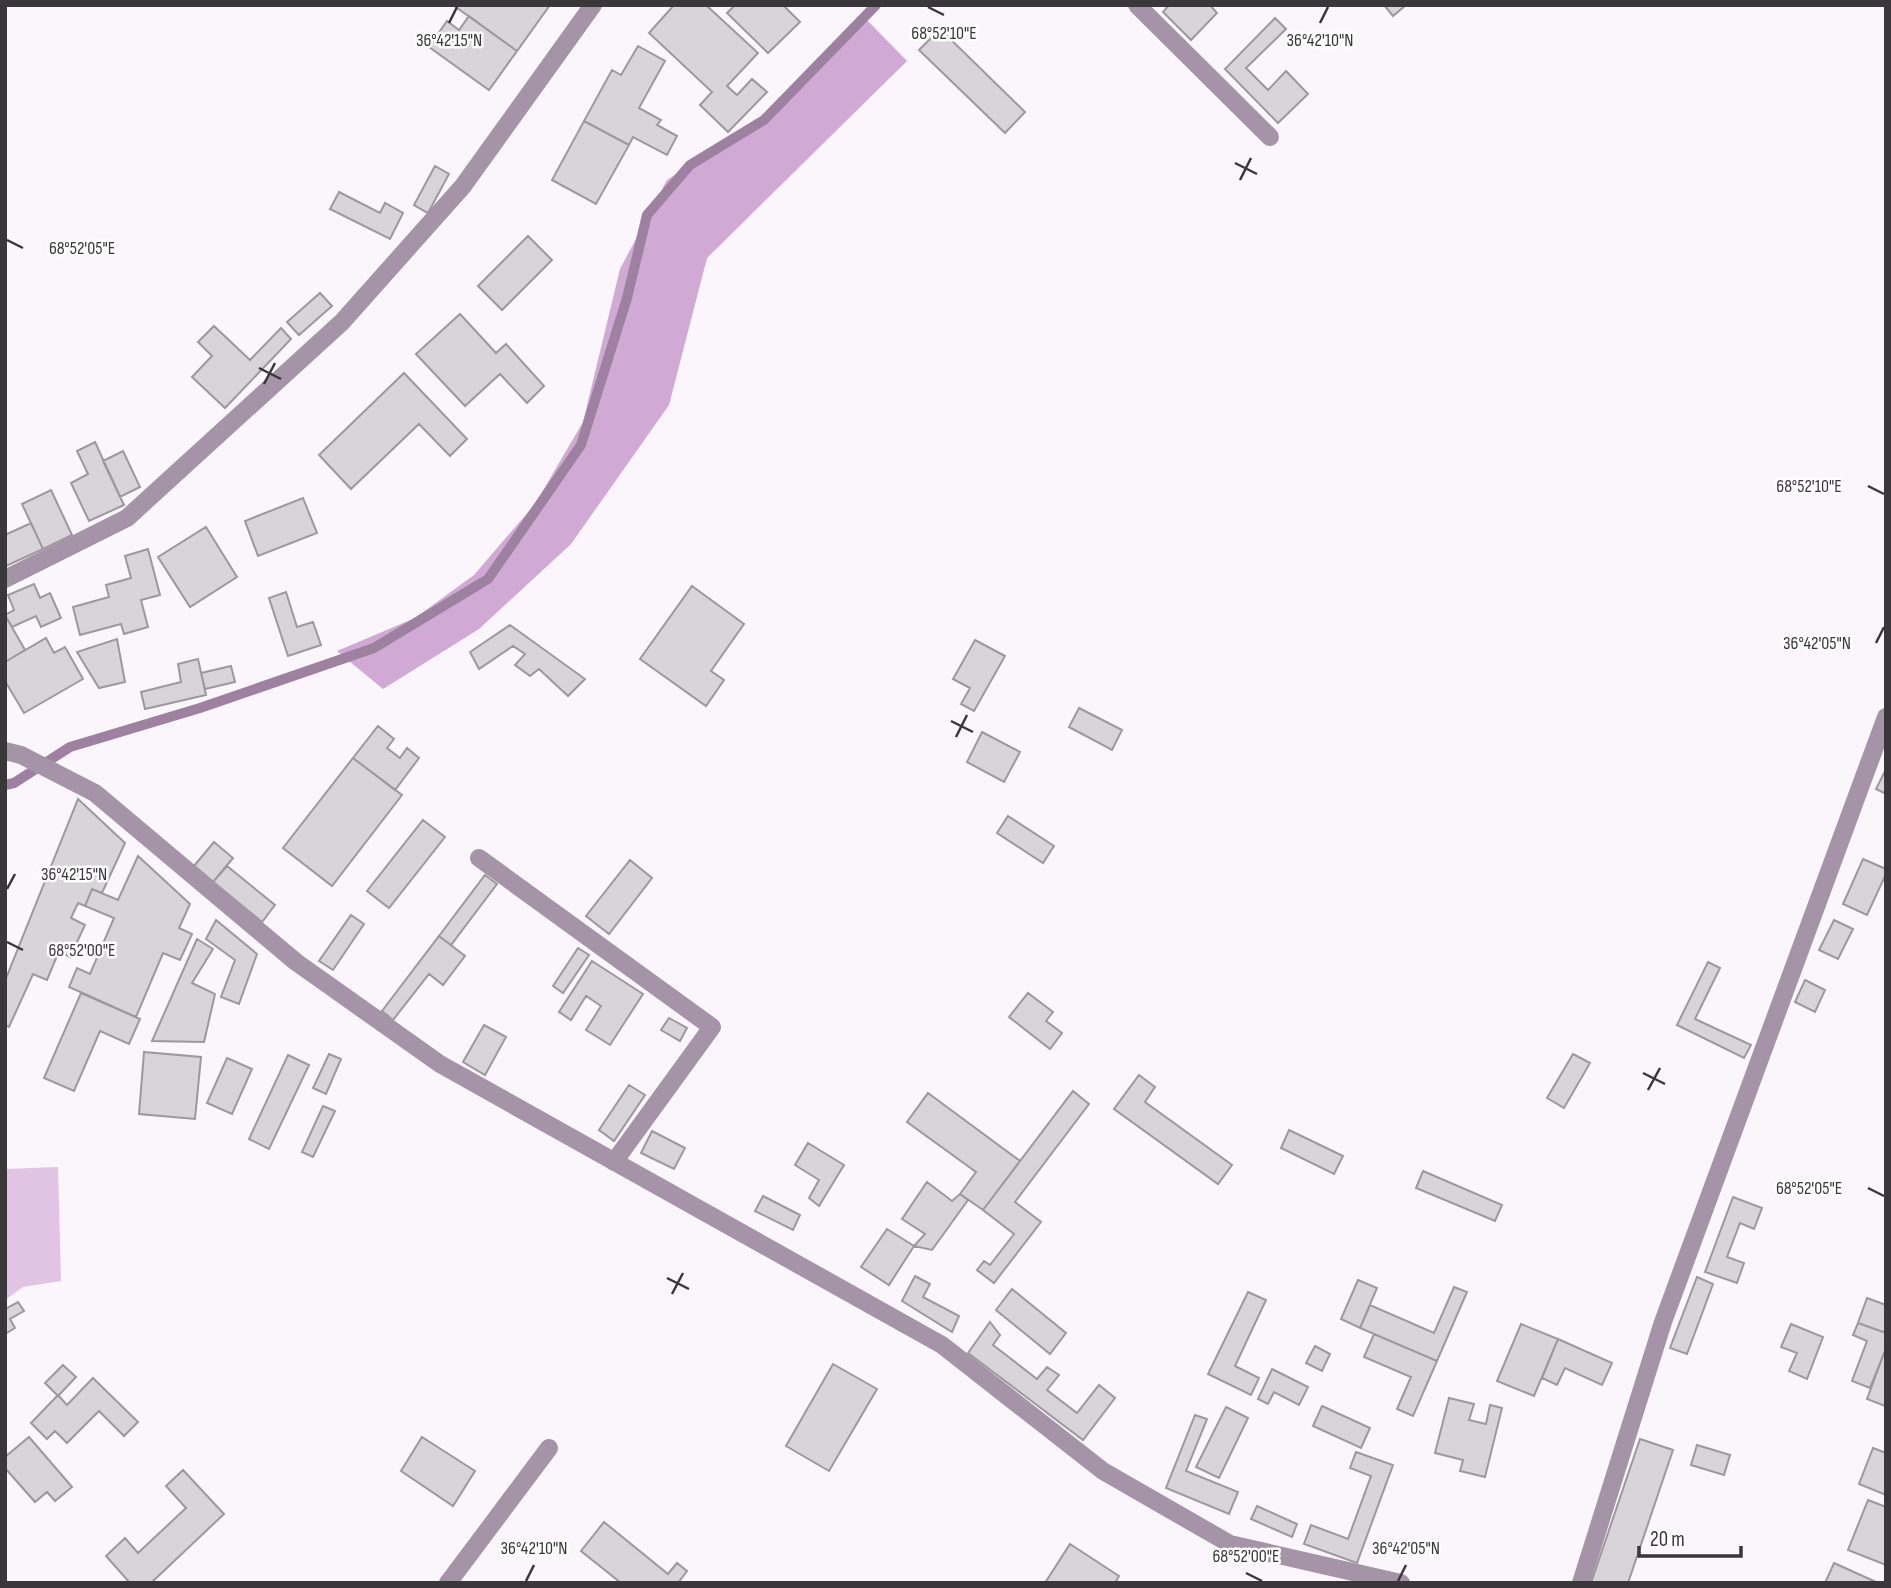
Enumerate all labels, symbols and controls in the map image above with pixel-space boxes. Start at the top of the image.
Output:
text: 68°52'10"E [911,23,977,44]
text: 36°42'15"N [416,30,482,51]
text: 36°42'10"N [1287,30,1353,51]
text: 68°52'05"E [49,238,115,259]
text: 68°52'10"E [1776,476,1842,497]
text: 36°42'05"N [1783,633,1851,654]
text: 36°42'15"N [41,864,107,885]
text: 68°52'00"E [48,940,116,961]
text: 68°52'05"E [1776,1178,1842,1199]
scale bar [1639,1514,1741,1558]
text: 20 m [1650,1527,1685,1552]
text: 36°42'10"N [501,1538,567,1559]
text: 36°42'05"N [1372,1538,1440,1559]
text: 68°52'00"E [1212,1546,1280,1567]

